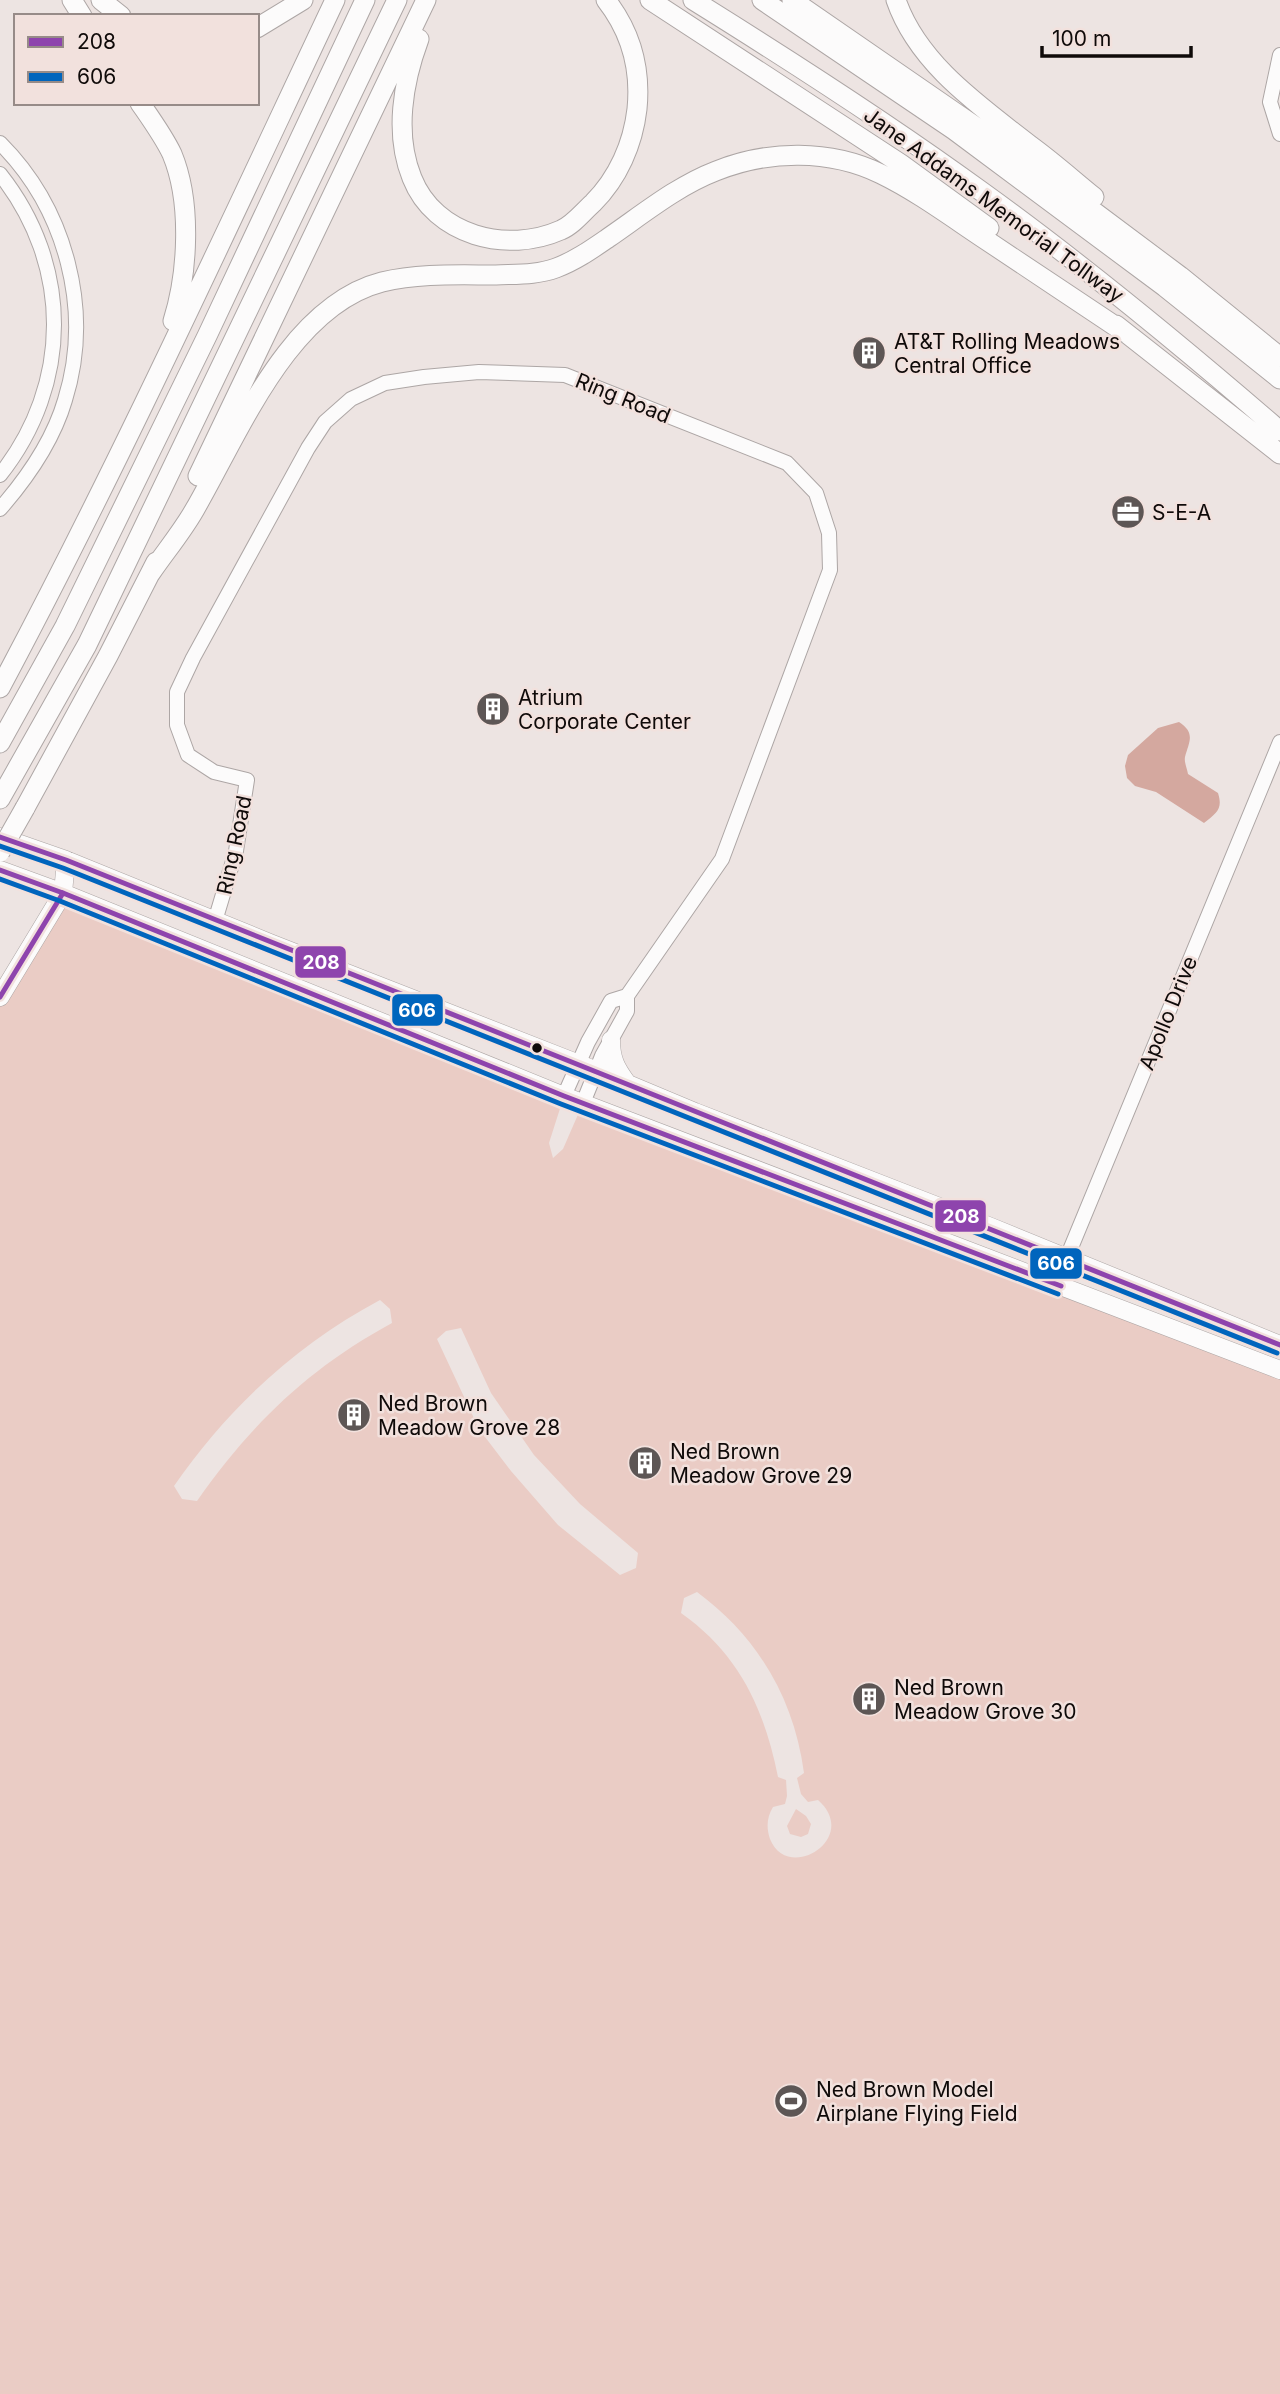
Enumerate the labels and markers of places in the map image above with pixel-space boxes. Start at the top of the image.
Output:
place label: AT&T Rolling Meadows Central Office [894,329,1120,378]
building icon: AT&T Rolling Meadows Central Office [850,334,888,372]
office icon: S-E-A [1109,493,1147,531]
place label: S-E-A [1152,500,1211,525]
place label: Atrium Corporate Center [518,685,691,734]
building icon: Atrium Corporate Center [474,690,512,728]
unlabelled marker [530,1041,544,1055]
place label: Ned Brown Meadow Grove 28 [378,1391,560,1440]
building icon: Ned Brown Meadow Grove 28 [335,1396,373,1434]
place label: Ned Brown Meadow Grove 29 [670,1439,852,1488]
building icon: Ned Brown Meadow Grove 29 [626,1444,664,1482]
place label: Ned Brown Meadow Grove 30 [894,1675,1077,1724]
building icon: Ned Brown Meadow Grove 30 [850,1680,888,1718]
place label: Ned Brown Model Airplane Flying Field [816,2077,1018,2126]
sports icon: Ned Brown Model Airplane Flying Field [772,2082,810,2120]

